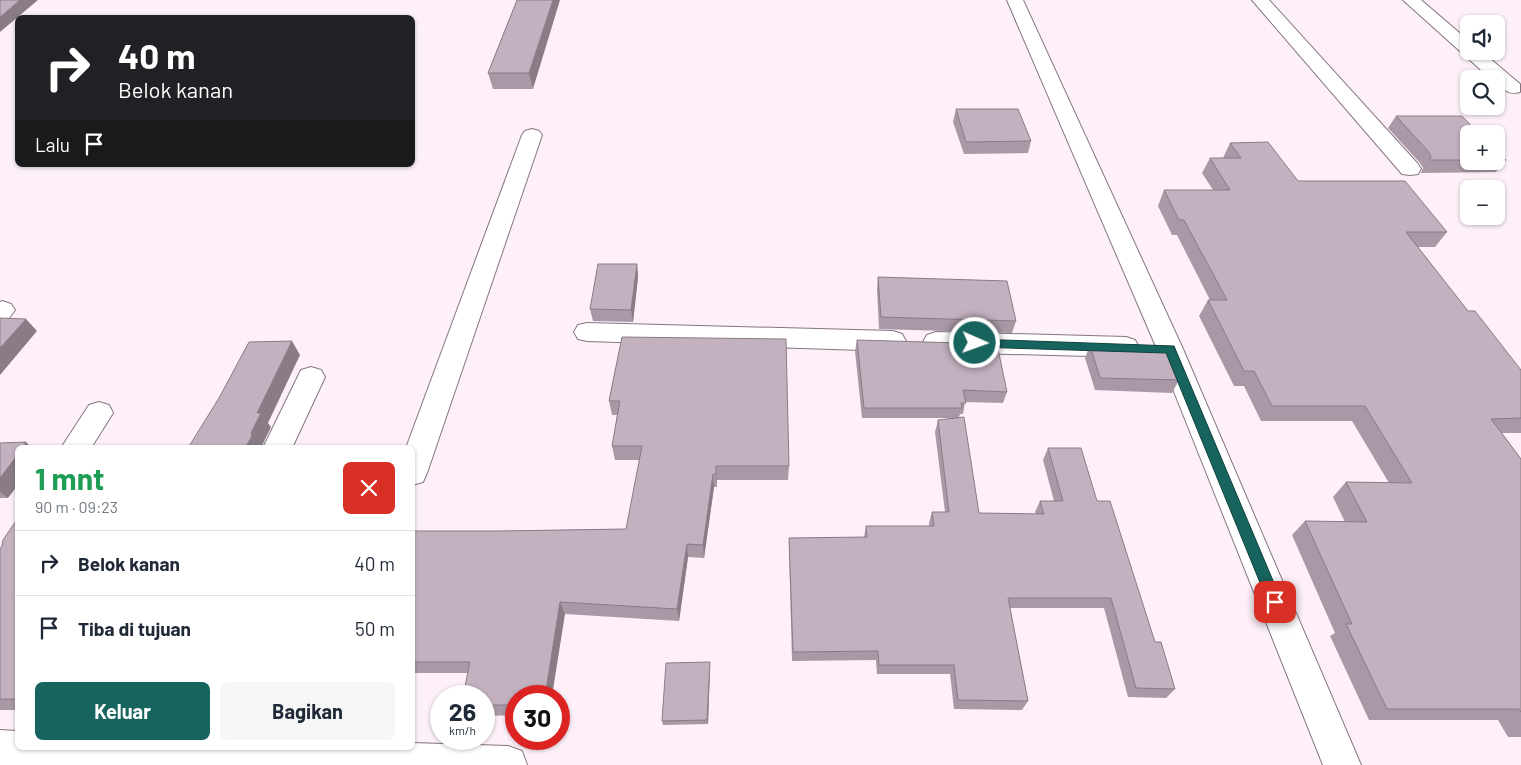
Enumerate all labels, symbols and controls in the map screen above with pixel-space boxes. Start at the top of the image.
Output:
map controls [1460,15,1505,225]
button: sound [1460,15,1505,60]
text: 40 m [118,34,195,76]
icon: right [35,35,100,100]
button: search [1460,70,1505,115]
text: Belok kanan [118,76,233,102]
button: + [1460,125,1505,170]
icon: arrive [80,130,108,158]
text: Lalu [35,133,70,156]
button: − [1460,180,1505,225]
position arrow [948,316,1000,368]
text: 1 mnt [35,460,104,496]
button: close [343,462,395,514]
text: 90 m · 09:23 [35,497,118,516]
icon: right [35,549,63,577]
text: Belok kanan [78,552,180,575]
text: 40 m [354,552,395,575]
pin [1254,581,1296,623]
icon: arrive [1261,588,1289,616]
icon: arrive [35,614,63,642]
text: Tiba di tujuan [78,617,191,640]
text: 50 m [355,617,395,640]
button: Keluar [35,682,210,740]
button: Bagikan [220,682,395,740]
speed limit sign: 30 [505,685,570,750]
text: 26 [449,696,476,726]
text: km/h [449,723,476,737]

